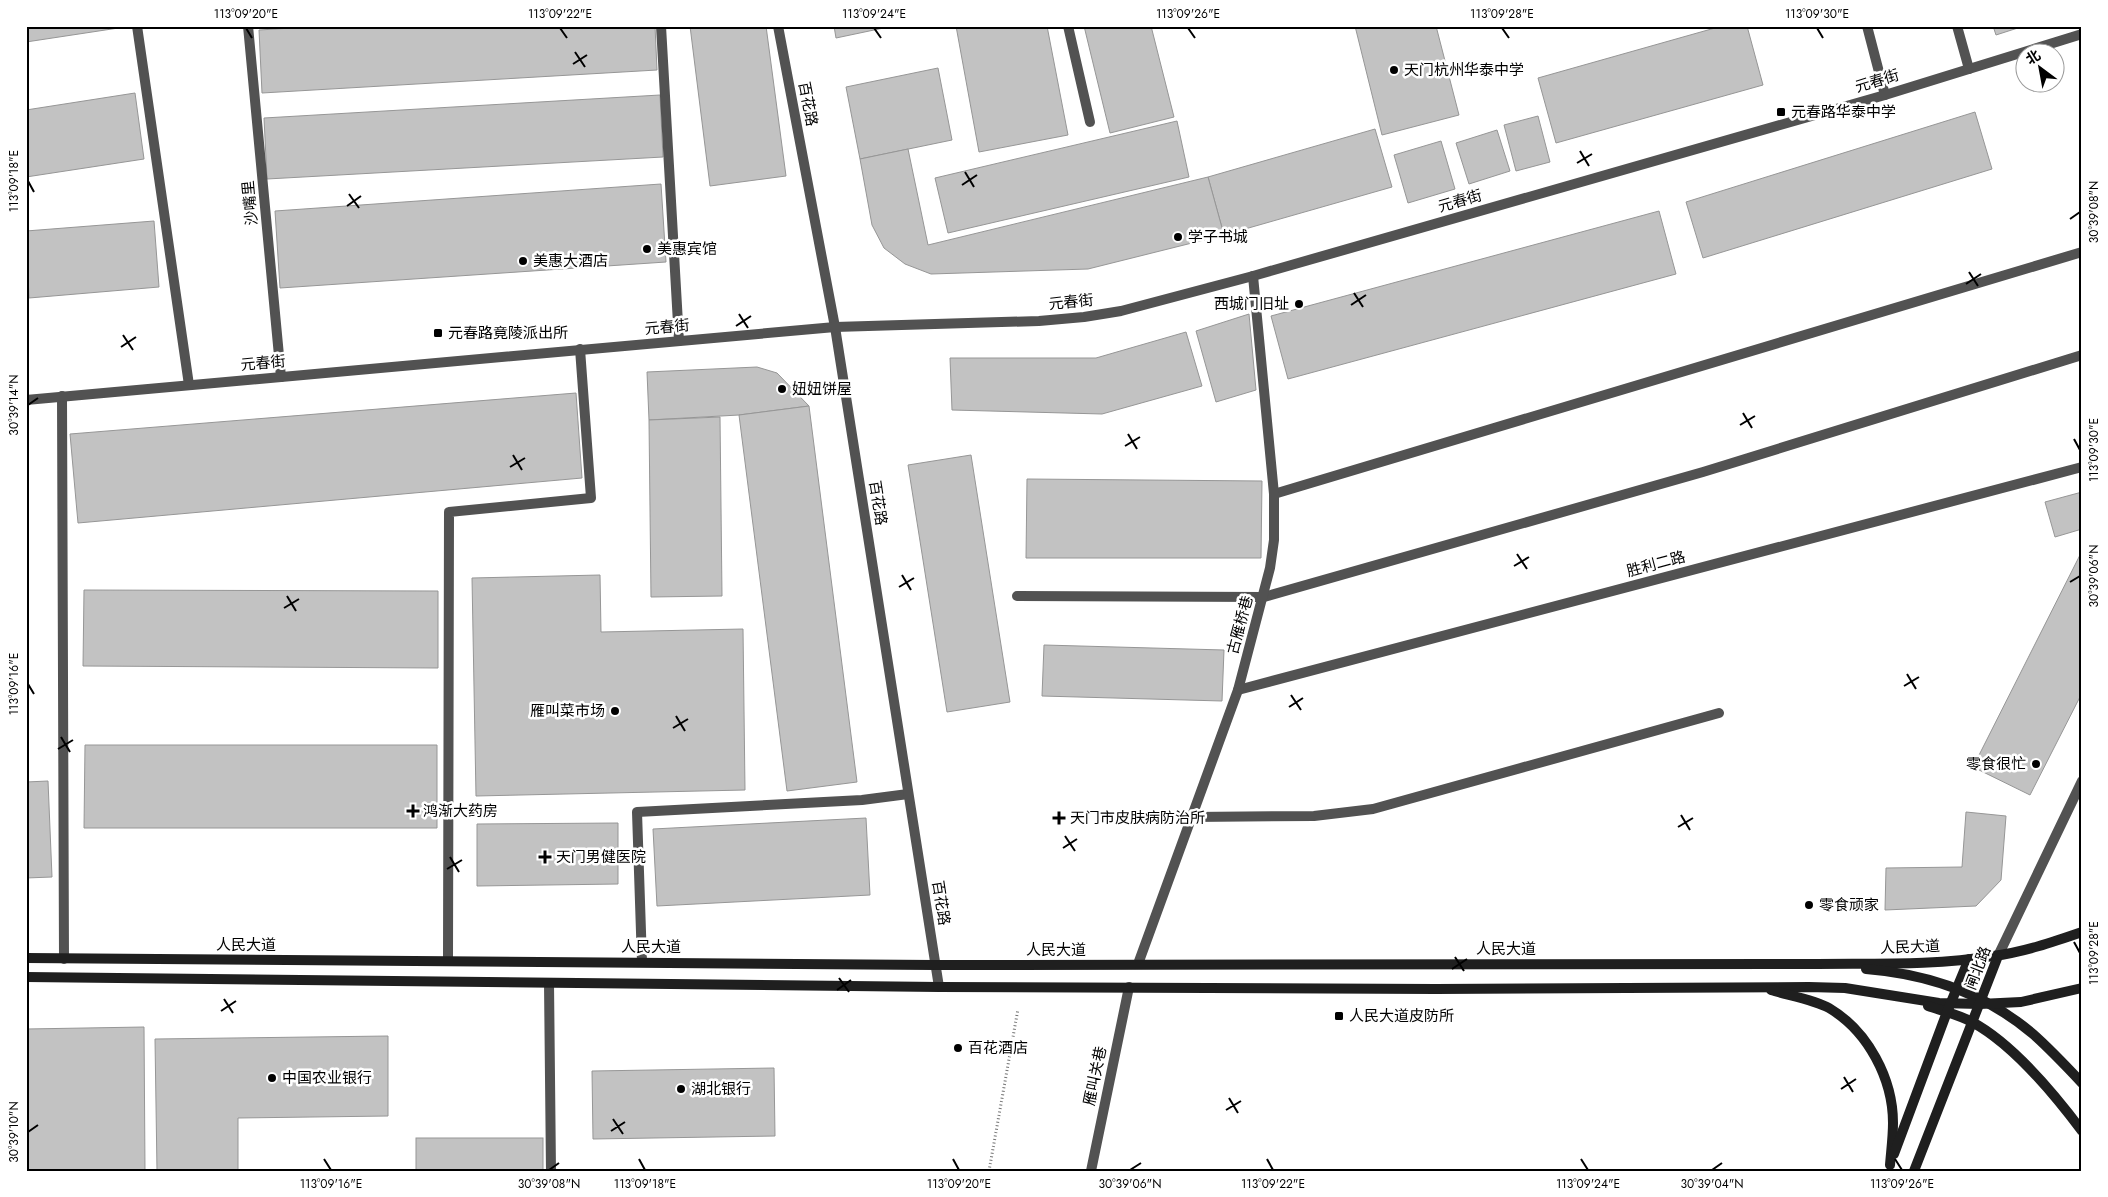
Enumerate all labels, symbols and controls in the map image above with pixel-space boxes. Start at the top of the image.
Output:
text: 113°09'20"E [214,5,278,23]
text: 113°09'22"E [528,5,592,23]
text: 113°09'24"E [842,5,906,23]
text: 113°09'26"E [1156,5,1220,23]
text: 113°09'28"E [1470,5,1534,23]
text: 113°09'30"E [1785,5,1849,23]
north arrow [2016,42,2066,92]
text: 北 [2022,45,2044,69]
place label: 天门杭州华泰中学 [1404,59,1524,81]
marker: 天门杭州华泰中学 [1388,64,1400,76]
street label: 元春街 [1852,64,1902,98]
street label: 百花路 [793,80,823,128]
place label: 元春路华泰中学 [1791,101,1896,123]
marker: 元春路华泰中学 [1775,106,1787,118]
text: 113°09'18"E [5,150,23,212]
street label: 沙嘴里 [237,180,263,226]
text: 30°39'08"N [2085,181,2103,243]
street label: 元春街 [1435,184,1485,218]
place label: 学子书城 [1188,226,1248,248]
marker: 学子书城 [1172,231,1184,243]
place label: 美惠宾馆 [657,238,717,260]
marker: 美惠宾馆 [641,243,653,255]
place label: 美惠大酒店 [533,250,608,272]
marker: 美惠大酒店 [517,255,529,267]
street label: 元春街 [1047,289,1095,315]
place label: 西城门旧址 [1214,293,1289,315]
marker: 西城门旧址 [1293,298,1305,310]
street label: 元春街 [644,314,690,340]
place label: 元春路竟陵派出所 [448,322,568,344]
marker: 元春路竟陵派出所 [432,327,444,339]
street label: 元春街 [240,350,286,376]
text: 30°39'14"N [5,374,23,436]
place label: 妞妞饼屋 [792,378,852,400]
marker: 妞妞饼屋 [776,383,788,395]
text: 113°09'30"E [2085,418,2103,482]
street label: 百花路 [864,479,892,527]
text: 30°39'06"N [2085,545,2103,607]
street label: 胜利二路 [1624,546,1688,582]
street label: 古雁桥巷 [1222,593,1258,657]
text: 113°09'16"E [5,653,23,715]
place label: 雁叫菜市场 [530,700,605,722]
marker: 雁叫菜市场 [609,705,621,717]
place label: 零食很忙 [1966,753,2026,775]
marker: 零食很忙 [2030,758,2042,770]
place label: 鸿渐大药房 [423,800,498,822]
marker: 鸿渐大药房 [407,805,419,817]
place label: 天门市皮肤病防治所 [1070,807,1205,829]
marker: 天门市皮肤病防治所 [1052,811,1066,825]
place label: 天门男健医院 [556,846,646,868]
marker: 天门男健医院 [538,850,552,864]
street label: 百花路 [927,879,955,927]
place label: 零食顽家 [1819,894,1879,916]
marker: 零食顽家 [1803,899,1815,911]
text: 113°09'28"E [2085,921,2103,985]
street label: 人民大道 [216,934,276,956]
street label: 人民大道 [1880,935,1940,959]
street label: 人民大道 [621,936,681,958]
street label: 人民大道 [1476,938,1536,960]
street label: 人民大道 [1026,939,1086,961]
street label: 闸北路 [1960,943,1996,993]
place label: 人民大道皮防所 [1349,1005,1454,1027]
marker: 人民大道皮防所 [1333,1010,1345,1022]
place label: 百花酒店 [968,1037,1028,1059]
marker: 百花酒店 [952,1042,964,1054]
street label: 雁叫关巷 [1078,1044,1112,1108]
place label: 中国农业银行 [282,1067,372,1089]
marker: 中国农业银行 [266,1072,278,1084]
place label: 湖北银行 [691,1078,751,1100]
marker: 湖北银行 [675,1083,687,1095]
text: 30°39'10"N [5,1101,23,1163]
text: 113°09'16"E [300,1175,362,1193]
text: 30°39'08"N [518,1175,580,1193]
text: 113°09'18"E [614,1175,676,1193]
text: 113°09'20"E [927,1175,991,1193]
text: 30°39'06"N [1099,1175,1161,1193]
text: 113°09'22"E [1241,1175,1305,1193]
text: 113°09'24"E [1556,1175,1620,1193]
text: 30°39'04"N [1680,1175,1744,1193]
text: 113°09'26"E [1870,1175,1934,1193]

